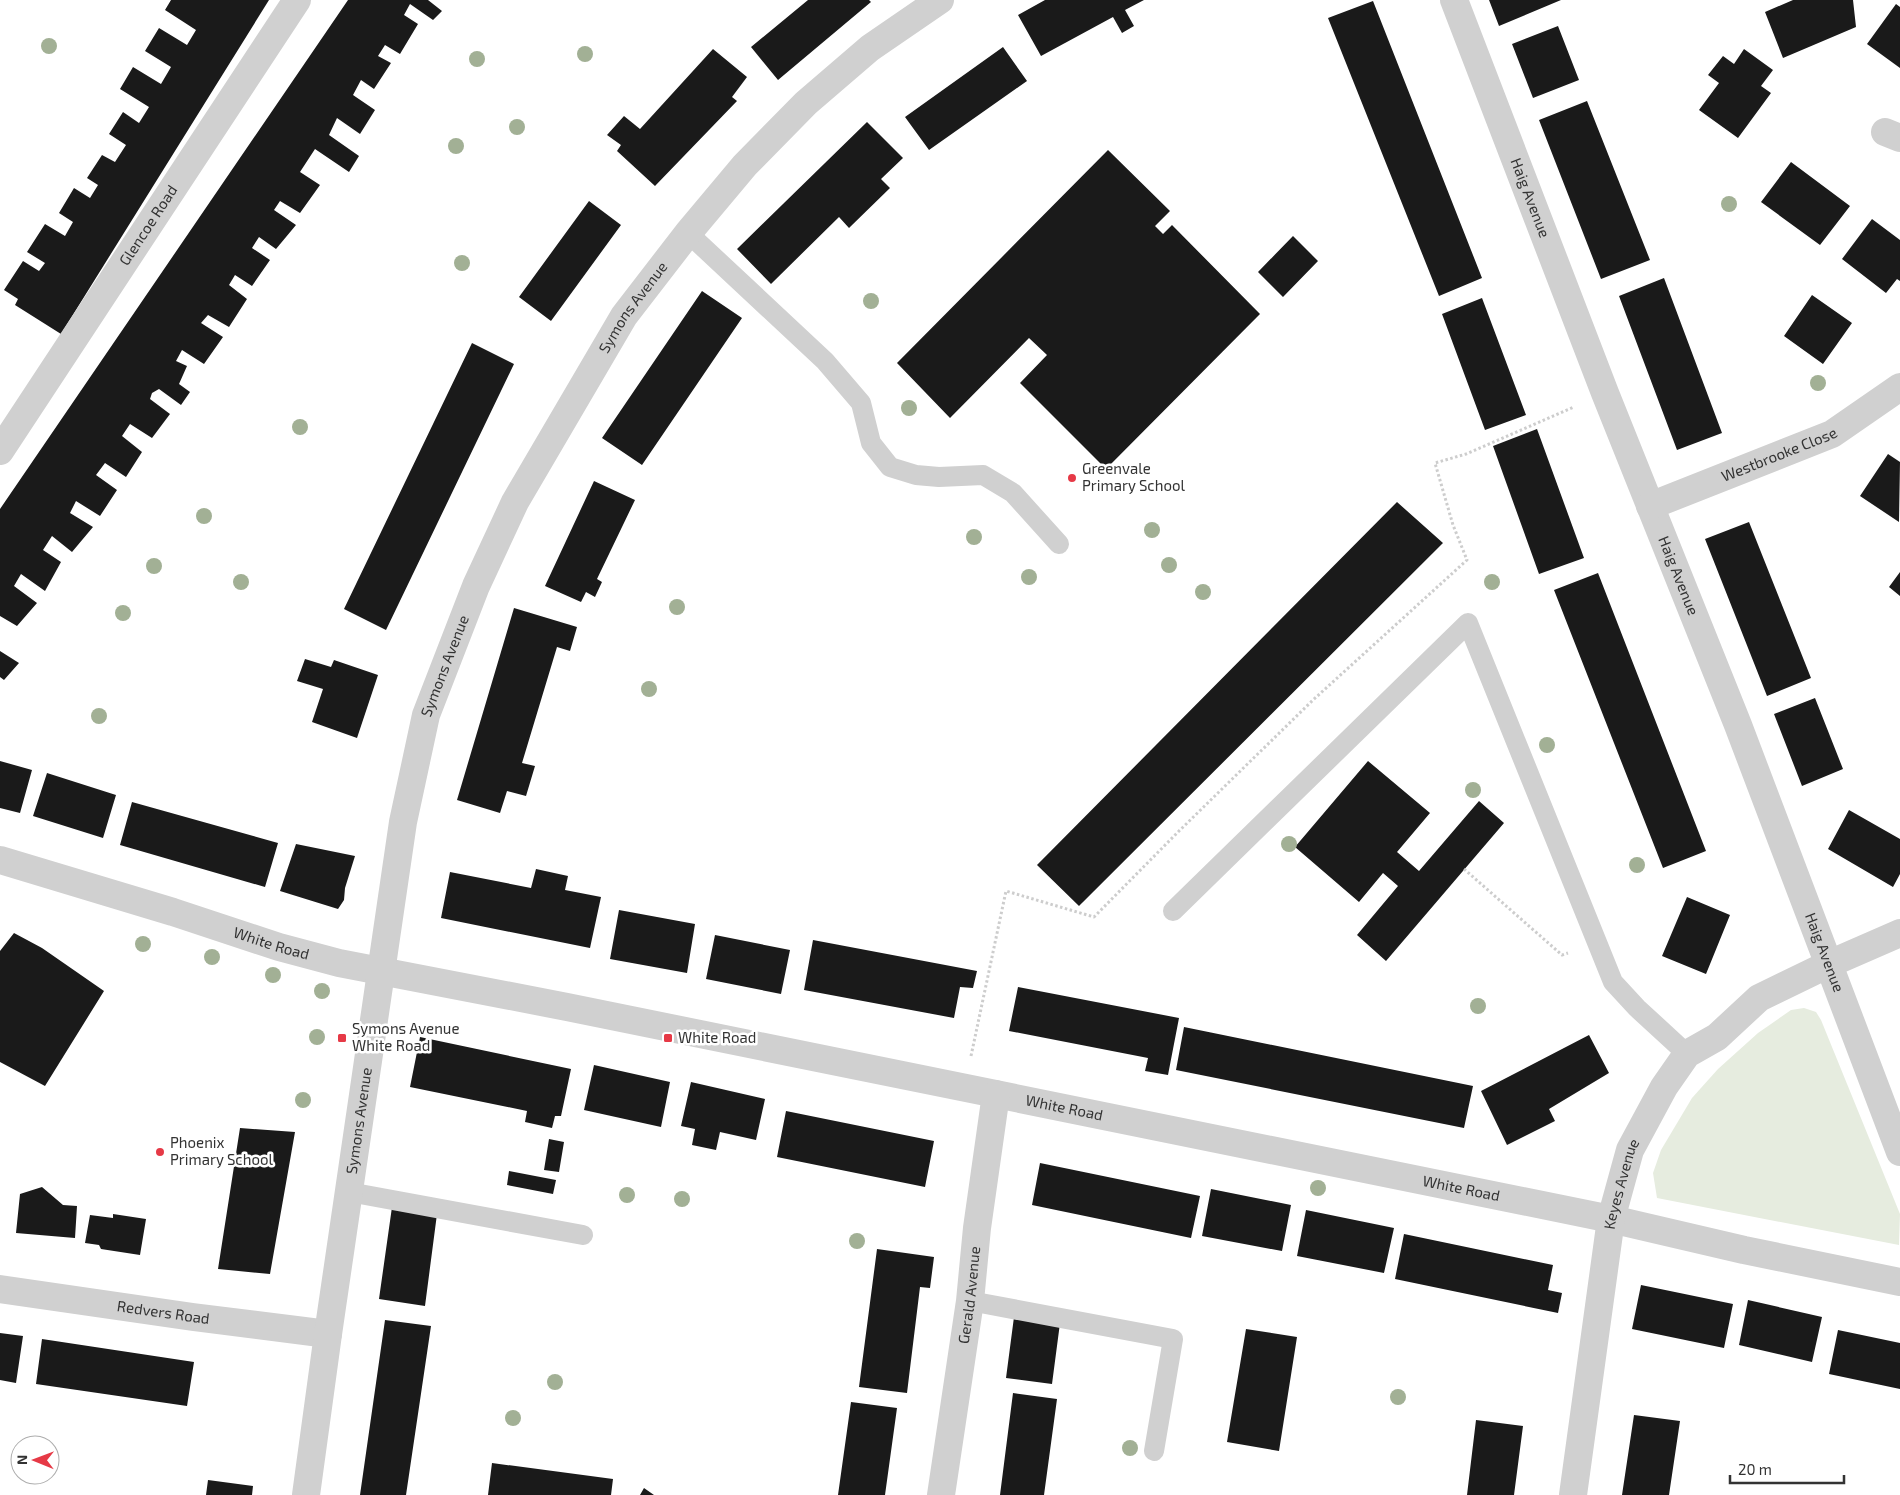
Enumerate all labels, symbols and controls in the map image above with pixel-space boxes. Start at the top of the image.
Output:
street label: Haig Avenue [1508,155,1554,240]
street label: Glencoe Road [115,181,181,269]
street label: Symons Avenue [594,258,671,356]
street label: Westbrooke Close [1718,423,1840,485]
place label: Greenvale Primary School [1082,459,1185,494]
marker: Greenvale Primary School [1066,472,1078,484]
street label: Haig Avenue [1655,533,1703,618]
street label: Symons Avenue [416,612,472,719]
street label: Haig Avenue [1802,910,1849,994]
street label: White Road [231,923,311,963]
place label: Symons Avenue White Road [352,1019,459,1054]
place label: White Road [678,1028,756,1046]
marker: Symons Avenue White Road [336,1032,348,1044]
marker: White Road [662,1032,674,1044]
street label: Symons Avenue [342,1066,375,1175]
street label: White Road [1024,1090,1105,1124]
place label: Phoenix Primary School [170,1133,273,1168]
street label: Keyes Avenue [1600,1135,1643,1230]
marker: Phoenix Primary School [154,1146,166,1158]
street label: White Road [1421,1171,1502,1204]
street label: Gerald Avenue [954,1245,983,1345]
street label: Redvers Road [116,1296,211,1327]
north arrow [10,1435,60,1485]
scale bar [1730,1452,1844,1484]
text: N [13,1455,30,1465]
text: 20 m [1738,1460,1772,1478]

